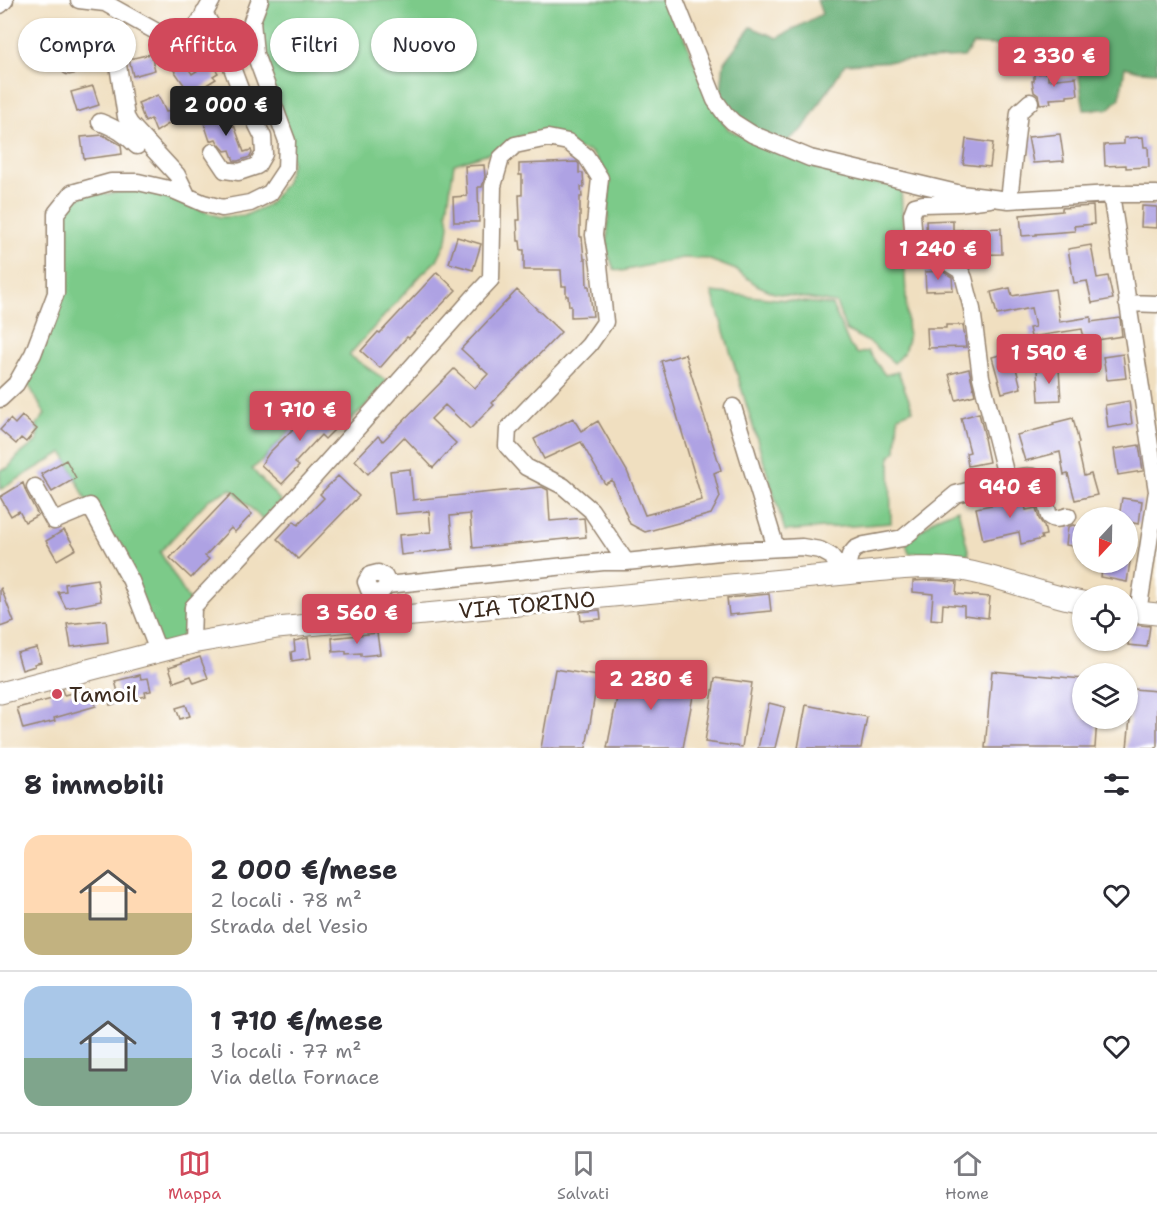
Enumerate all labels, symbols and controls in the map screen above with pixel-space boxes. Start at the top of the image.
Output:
chip: Compra [18,18,136,72]
chip: Affitta [148,18,258,72]
chip: Filtri [270,18,359,72]
chip: Nuovo [371,18,477,72]
pin: 2 330 € [999,37,1109,88]
text: 2 330 € [1012,43,1096,69]
pin: 2 000 € [171,86,281,137]
text: 2 000 € [184,92,268,118]
pin: 1 240 € [883,230,993,281]
text: 1 240 € [899,236,977,262]
pin: 1 590 € [994,334,1104,385]
text: 1 590 € [1011,340,1087,366]
pin: 1 710 € [245,391,355,442]
text: 1 710 € [264,397,336,423]
pin: 940 € [968,468,1052,519]
text: 940 € [979,474,1041,500]
north arrow [1072,507,1138,573]
map controls [1072,507,1138,729]
street label: VIA TORINO [457,585,597,625]
button: locate [1072,585,1138,651]
pin: 3 560 € [302,594,412,645]
text: 3 560 € [316,600,398,626]
pin: 2 280 € [596,660,706,711]
button: layers [1072,663,1138,729]
text: 2 280 € [609,666,693,692]
place label: Tamoil [69,680,139,709]
marker: Tamoil [50,687,64,701]
text: 8 immobili [24,767,164,802]
icon: filters [1100,768,1133,801]
text: 2 000 €/mese [210,852,398,887]
icon: home [72,859,144,931]
icon: heart [1100,879,1133,912]
text: 2 locali · 78 m² [210,887,362,913]
text: Strada del Vesio [210,913,368,939]
text: 1 710 €/mese [210,1003,383,1038]
icon: home [72,1010,144,1082]
icon: heart [1100,1030,1133,1063]
text: 3 locali · 77 m² [210,1038,362,1064]
text: Via della Fornace [210,1064,380,1090]
tab: Mappa [168,1147,221,1204]
tab: Salvati [557,1147,609,1204]
tab: Home [945,1147,989,1204]

